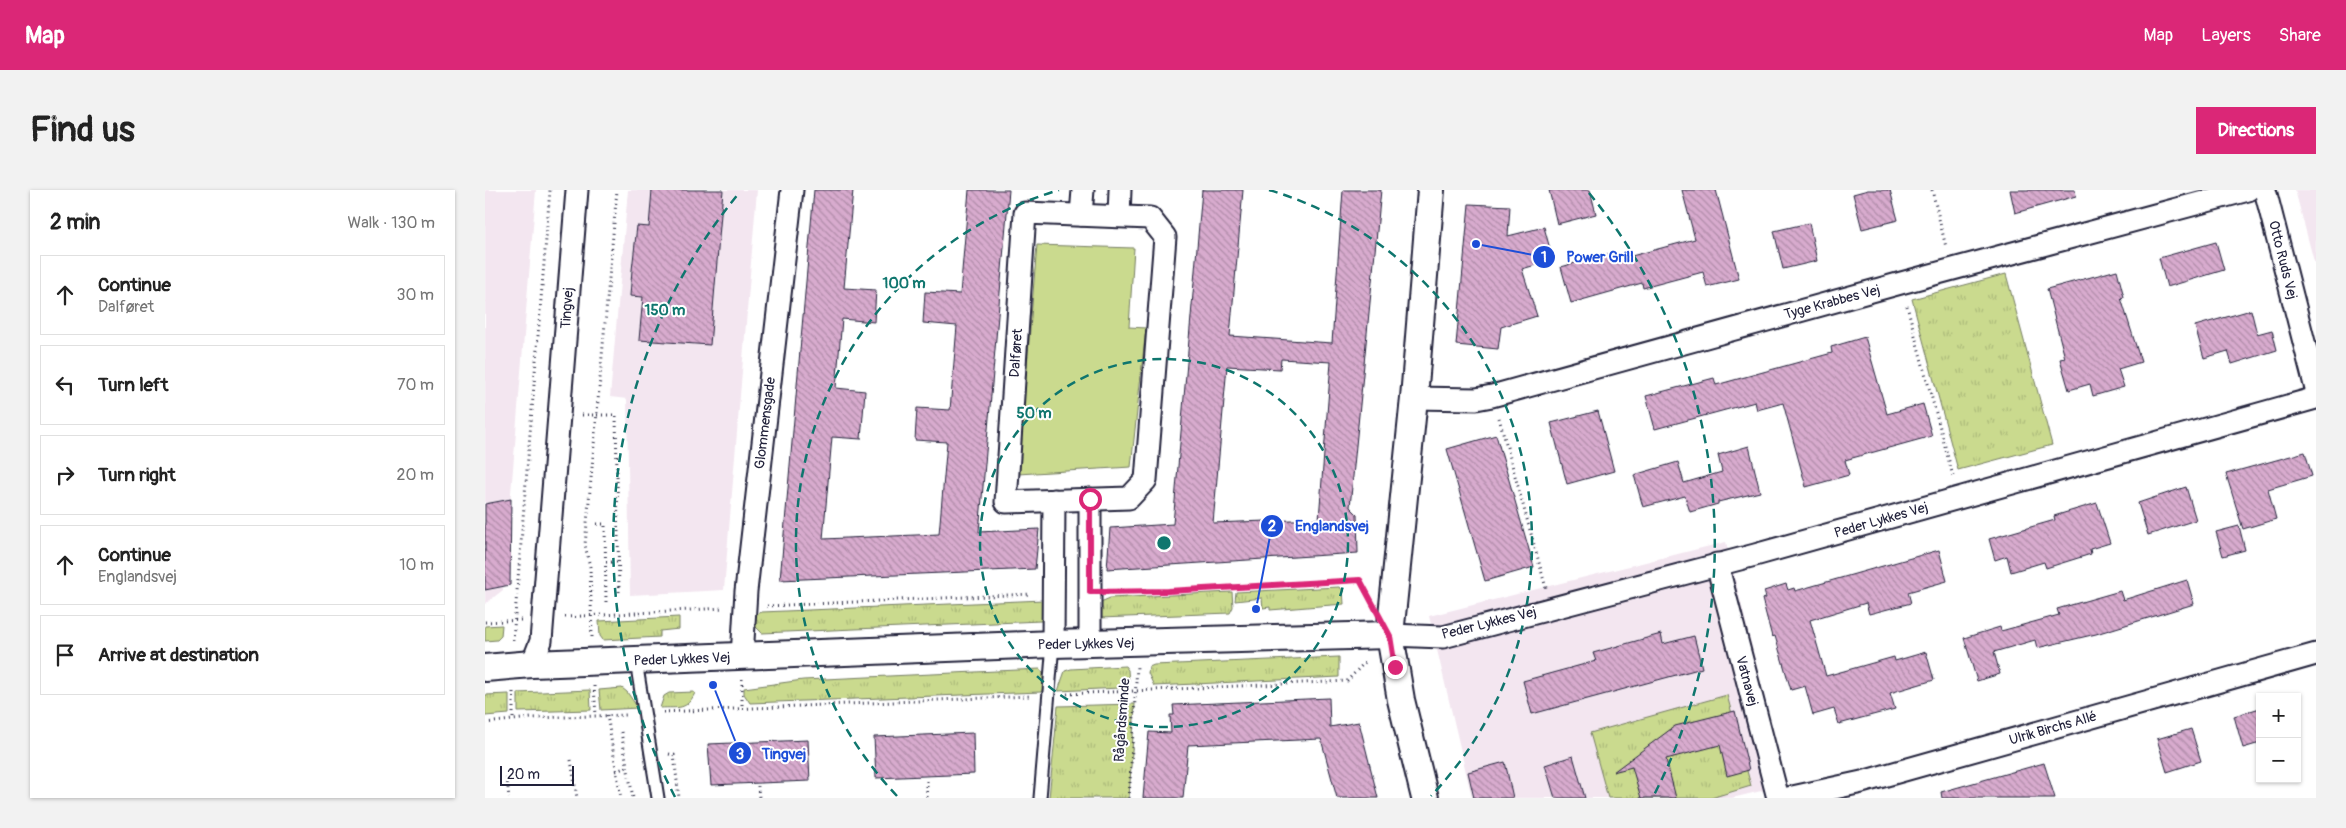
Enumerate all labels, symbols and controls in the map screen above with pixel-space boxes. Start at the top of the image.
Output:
text: Map [25,21,65,50]
text: Map [2144,24,2173,47]
text: Layers [2201,24,2251,47]
text: Share [2279,24,2321,47]
button: Directions [2196,107,2316,154]
text: Find us [30,108,135,152]
text: 2 min [50,209,100,236]
text: Walk · 130 m [348,213,435,233]
street label: Otto Ruds Vej [2265,219,2301,301]
callout: Power Grill [1532,242,1644,272]
text: 1 [1541,248,1547,267]
text: Power Grill [1566,248,1634,267]
text: Continue [98,273,171,297]
text: 100 m [883,274,925,293]
icon: ahead [51,281,79,309]
street label: Tyge Krabbes Vej [1782,281,1882,323]
text: 30 m [396,285,434,305]
street label: Tingvej [557,287,577,329]
text: Dalføret [98,297,154,317]
text: 150 m [645,301,685,320]
street label: Dalføret [1006,328,1026,378]
icon: left [51,371,79,399]
text: Turn left [98,373,168,397]
text: 70 m [397,375,434,395]
street label: Glommensgade [751,376,779,470]
text: 50 m [1017,404,1051,423]
icon: right [51,461,79,489]
text: Turn right [98,463,176,487]
text: 20 m [396,465,434,485]
route start [1079,488,1102,511]
street label: Peder Lykkes Vej [1832,498,1930,542]
callout: Englandsvej [1260,511,1379,541]
text: 2 [1268,517,1276,536]
text: Englandsvej [1295,517,1369,536]
centre of rings [1155,534,1173,552]
text: Continue [98,543,171,567]
icon: ahead [51,551,79,579]
text: 10 m [399,555,434,575]
text: Englandsvej [98,567,177,587]
street label: Peder Lykkes Vej [1440,603,1538,643]
street label: Peder Lykkes Vej [1037,635,1135,653]
icon: arrive [51,641,79,669]
text: Arrive at destination [98,643,259,667]
street label: Peder Lykkes Vej [633,649,731,669]
street label: Vatnavej [1732,654,1762,708]
route end [1384,656,1407,679]
street label: Rågårdsminde [1111,677,1133,763]
map controls [2256,693,2301,783]
button: + [2256,693,2301,738]
street label: Ulrik Birchs Allé [2007,707,2099,749]
callout: Tingvej [727,738,816,768]
button: − [2256,738,2301,783]
text: 3 [736,745,744,764]
text: Tingvej [761,745,806,764]
scale bar [500,763,574,786]
text: 20 m [507,766,540,783]

